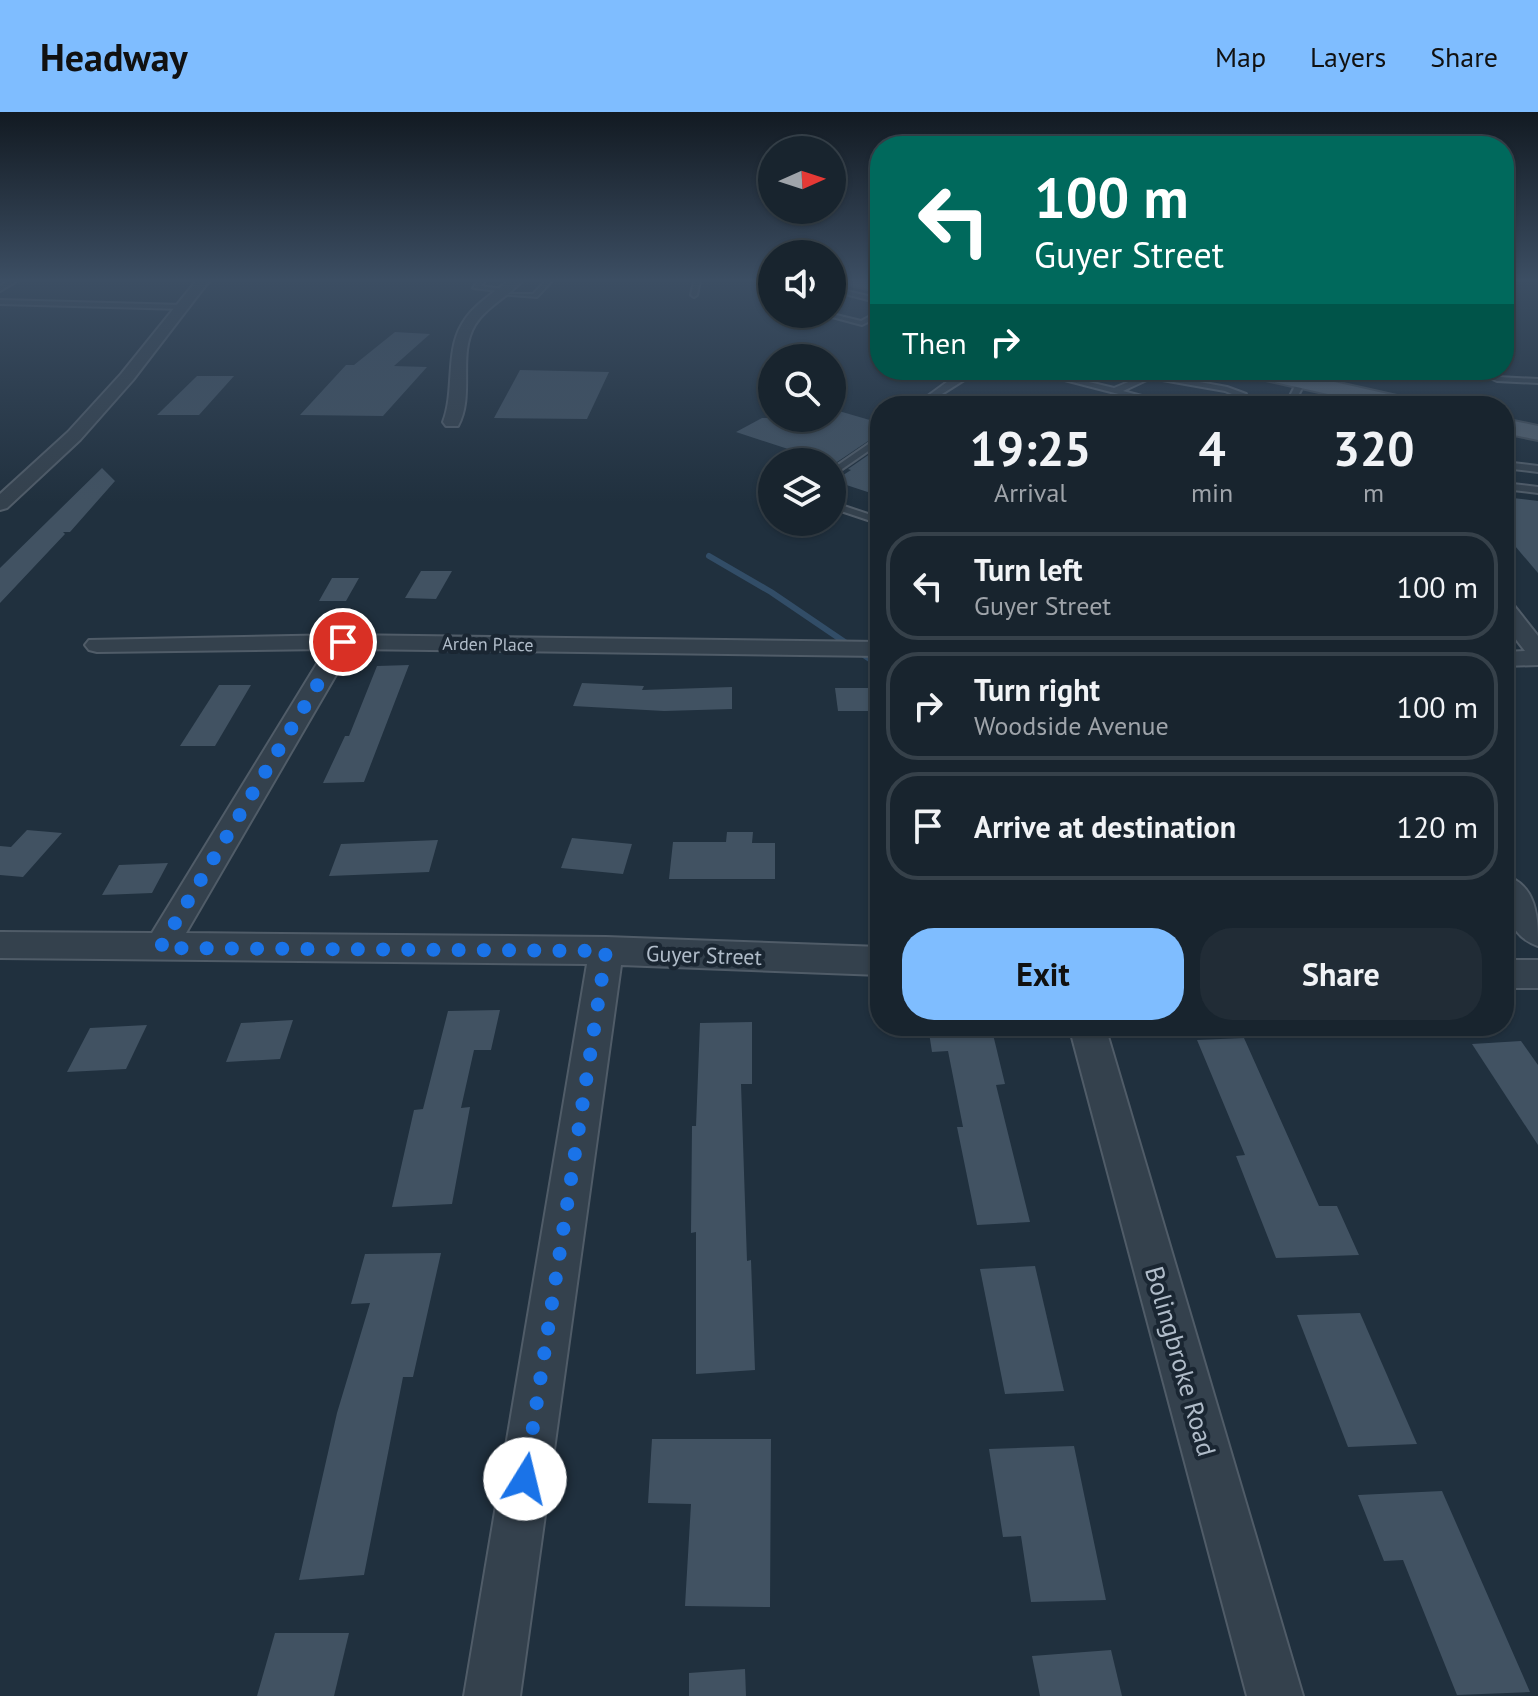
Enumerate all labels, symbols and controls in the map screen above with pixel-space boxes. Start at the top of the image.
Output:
text: Headway [40,32,188,81]
text: Map [1215,38,1266,75]
text: Layers [1310,38,1386,75]
text: Share [1430,38,1498,75]
north arrow [758,136,846,224]
map controls [758,136,846,536]
text: 100 m [1034,161,1189,233]
icon: left [902,168,1006,272]
text: Guyer Street [1034,231,1224,278]
button: sound [758,240,846,328]
icon: right [983,320,1027,364]
text: Then [902,323,967,362]
button: search [758,344,846,432]
text: 19:25 [970,417,1091,479]
text: 4 [1198,417,1226,479]
text: 320 [1333,417,1414,479]
button: layers [758,448,846,536]
text: Arrival [994,476,1067,509]
text: min [1191,476,1233,509]
text: m [1363,476,1384,509]
text: Turn left [974,550,1082,589]
icon: left [906,564,950,608]
text: 100 m [1397,567,1478,606]
text: Guyer Street [974,589,1111,622]
pin [309,608,377,676]
icon: arrive [321,620,365,664]
street label: Arden Place [442,632,534,656]
text: Turn right [974,670,1100,709]
icon: right [906,684,950,728]
text: 100 m [1397,687,1478,726]
text: Woodside Avenue [974,709,1169,742]
icon: arrive [906,804,950,848]
text: Arrive at destination [974,807,1236,846]
text: 120 m [1397,807,1478,846]
button: Exit [902,928,1184,1020]
button: Share [1200,928,1482,1020]
street label: Guyer Street [646,939,763,971]
street label: Bolingbroke Road [1138,1262,1224,1460]
position arrow [483,1437,567,1521]

